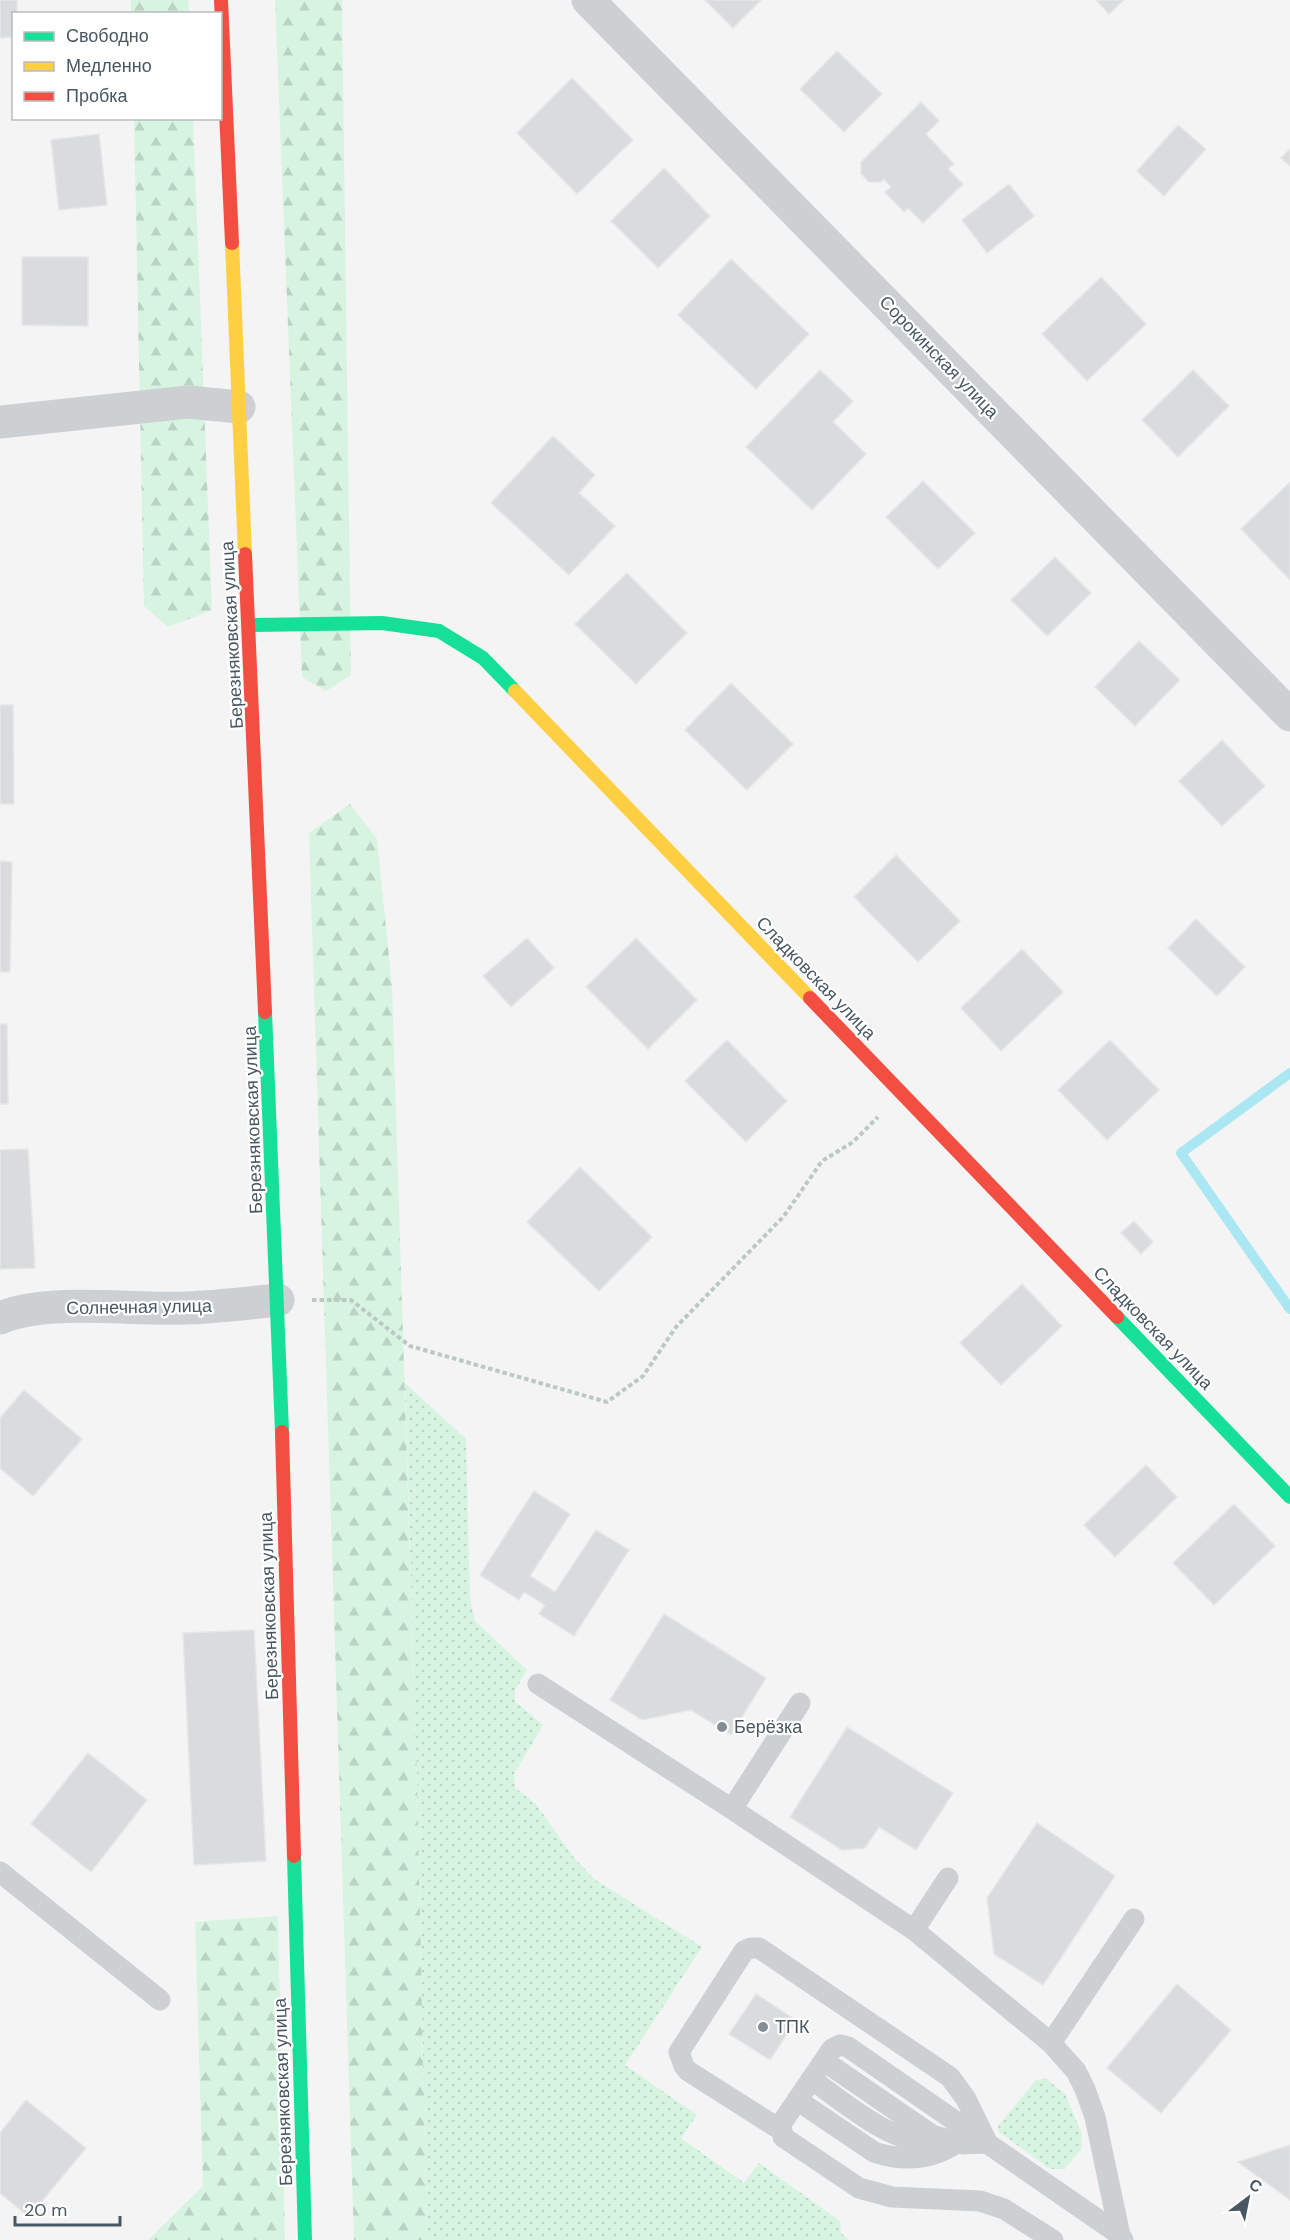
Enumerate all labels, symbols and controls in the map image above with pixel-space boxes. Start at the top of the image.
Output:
legend [12,12,222,120]
text: Свободно [66,24,149,48]
text: Медленно [66,54,152,78]
text: Пробка [66,84,129,108]
street label: Сорокинская улица [874,290,1005,424]
street label: Березняковская улица [215,539,249,730]
street label: Сладковская улица [751,911,882,1046]
street label: Березняковская улица [238,1025,268,1214]
street label: Сладковская улица [1088,1261,1219,1396]
street label: Солнечная улица [66,1294,213,1320]
street label: Березняковская улица [254,1511,284,1700]
place label: Берёзка [734,1715,803,1739]
marker: Берёзка [715,1720,729,1734]
street label: Березняковская улица [268,1997,298,2186]
place label: ТПК [775,2015,810,2039]
marker: ТПК [756,2020,770,2034]
north arrow [1218,2168,1278,2228]
text: С [1245,2174,1267,2198]
scale bar [15,2189,120,2227]
text: 20 m [24,2198,67,2222]

